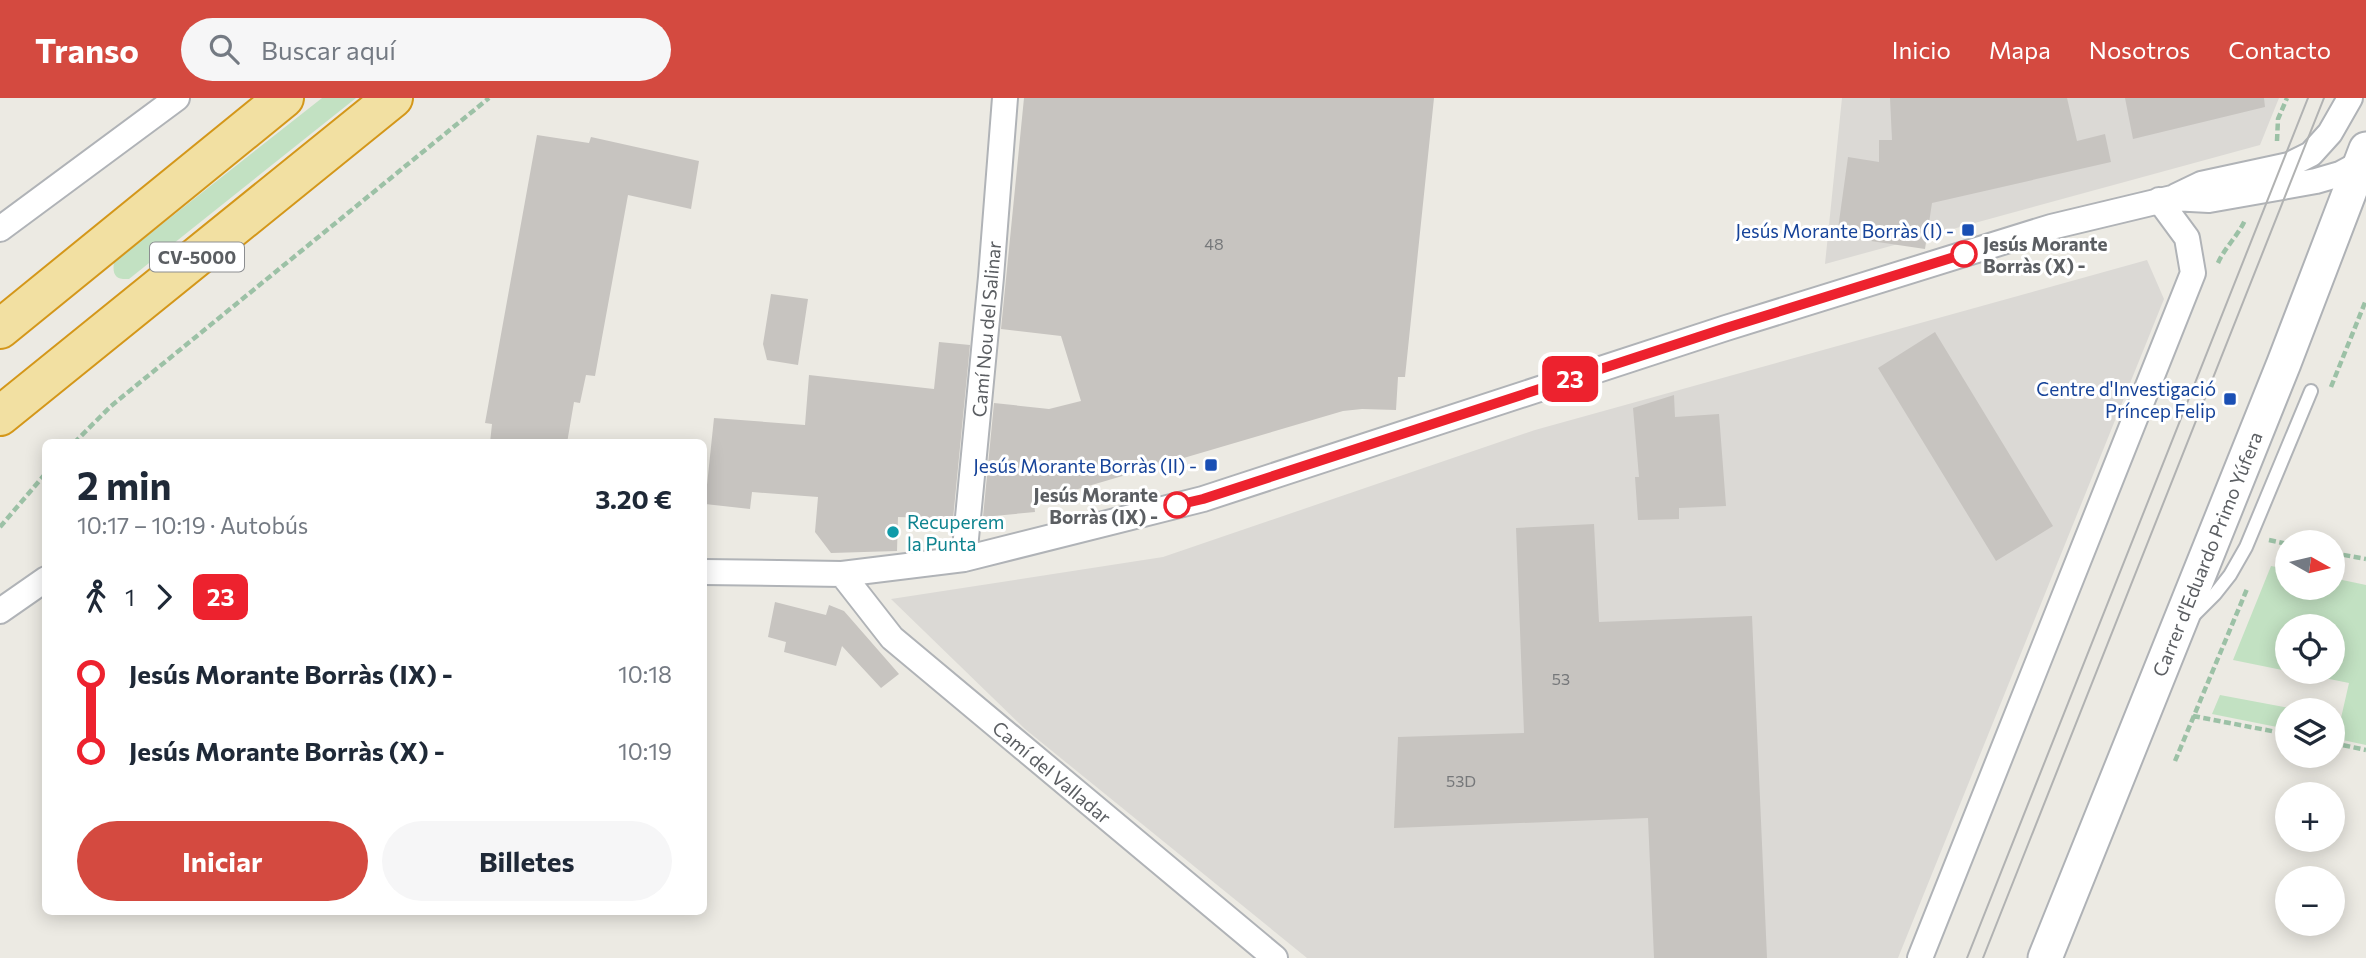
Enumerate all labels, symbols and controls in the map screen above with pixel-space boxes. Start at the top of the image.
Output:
search box [181,18,671,81]
text: Transo [35,29,139,70]
icon: search [205,30,243,68]
text: Buscar aquí [261,34,396,65]
text: Inicio [1892,35,1951,64]
text: Mapa [1989,35,2051,64]
text: Nosotros [2089,35,2190,64]
text: Contacto [2228,35,2331,64]
place label: Jesús Morante Borràs (I) - [1736,219,1954,242]
marker: Jesús Morante Borràs (I) - [1960,222,1976,238]
place label: Jesús Morante Borràs (X) - [1983,232,2107,277]
house number: 48 [1204,234,1224,253]
street label: Camí Nou del Salinar [967,240,1005,418]
marker: Jesús Morante Borràs (X) - [1951,241,1977,267]
road number: CV-5000 [150,242,244,272]
line badge: 23 [1538,356,1602,402]
text: 23 [1556,364,1584,393]
place label: Centre d'Investigació Príncep Felip [2036,377,2216,422]
marker: Centre d'Investigació Príncep Felip [2222,391,2238,407]
street label: Carrer d'Eduardo Primo Yúfera [2147,428,2267,680]
place label: Jesús Morante Borràs (II) - [973,454,1197,477]
marker: Jesús Morante Borràs (II) - [1203,457,1219,473]
text: 2 min [77,461,172,508]
text: 3.20 € [595,483,672,514]
place label: Jesús Morante Borràs (IX) - [1034,483,1158,528]
marker: Jesús Morante Borràs (IX) - [1164,492,1190,518]
place label: Recuperem la Punta [907,510,1004,555]
text: 10:17 – 10:19 · Autobús [77,511,308,539]
marker: Recuperem la Punta [885,524,901,540]
north arrow [2275,530,2345,600]
map controls [2275,530,2345,936]
icon: walk [77,578,115,616]
icon: forward [145,578,183,616]
text: 23 [207,582,234,611]
text: 1 [125,583,135,611]
button: locate [2275,614,2345,684]
text: Jesús Morante Borràs (IX) - [129,658,453,689]
text: 10:18 [618,660,672,688]
house number: 53 [1552,669,1570,688]
button: layers [2275,698,2345,768]
street label: Camí del Valladar [988,716,1116,828]
text: Jesús Morante Borràs (X) - [129,735,445,766]
text: 10:19 [618,737,672,765]
house number: 53D [1446,771,1476,790]
button: + [2275,782,2345,852]
button: Iniciar [77,821,368,901]
button: Billetes [382,821,672,901]
button: − [2275,866,2345,936]

